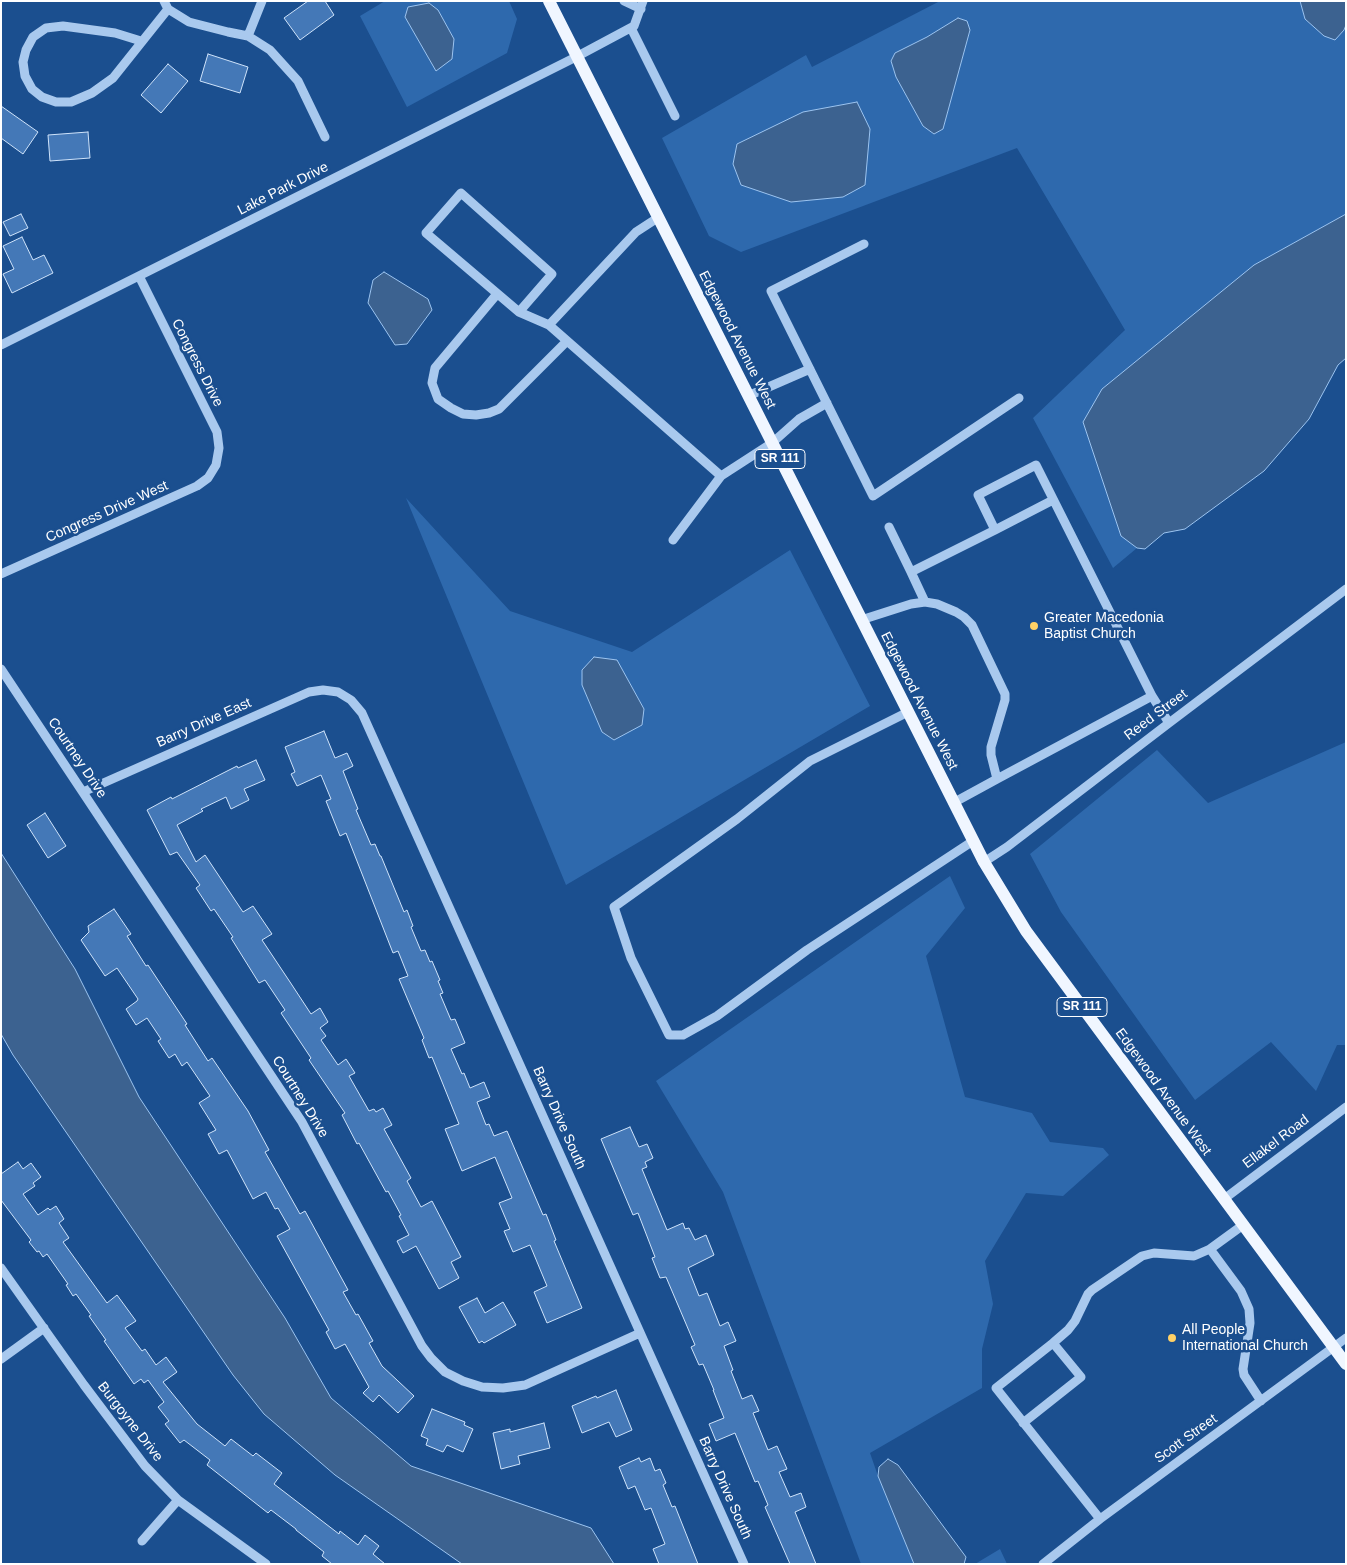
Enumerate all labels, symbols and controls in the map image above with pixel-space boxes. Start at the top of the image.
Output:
street label: Lake Park Drive [235,159,331,219]
street label: Edgewood Avenue West [695,268,779,412]
street label: Congress Drive [168,316,226,410]
road number: SR 111 [755,449,805,468]
street label: Congress Drive West [43,477,171,547]
place label: Greater Macedonia Baptist Church [1044,610,1164,642]
marker: Greater Macedonia Baptist Church [1028,620,1040,632]
street label: Edgewood Avenue West [877,629,961,773]
street label: Reed Street [1121,686,1191,744]
street label: Barry Drive East [154,695,254,751]
street label: Courtney Drive [44,715,110,801]
road number: SR 111 [1057,998,1107,1016]
street label: Edgewood Avenue West [1111,1025,1215,1159]
street label: Courtney Drive [268,1053,332,1141]
street label: Barry Drive South [529,1064,589,1172]
street label: Ellakel Road [1240,1112,1312,1172]
place label: All People International Church [1182,1322,1308,1354]
marker: All People International Church [1166,1332,1178,1344]
street label: Burgoyne Drive [94,1379,166,1465]
street label: Scott Street [1151,1411,1221,1467]
street label: Barry Drive South [695,1434,755,1542]

